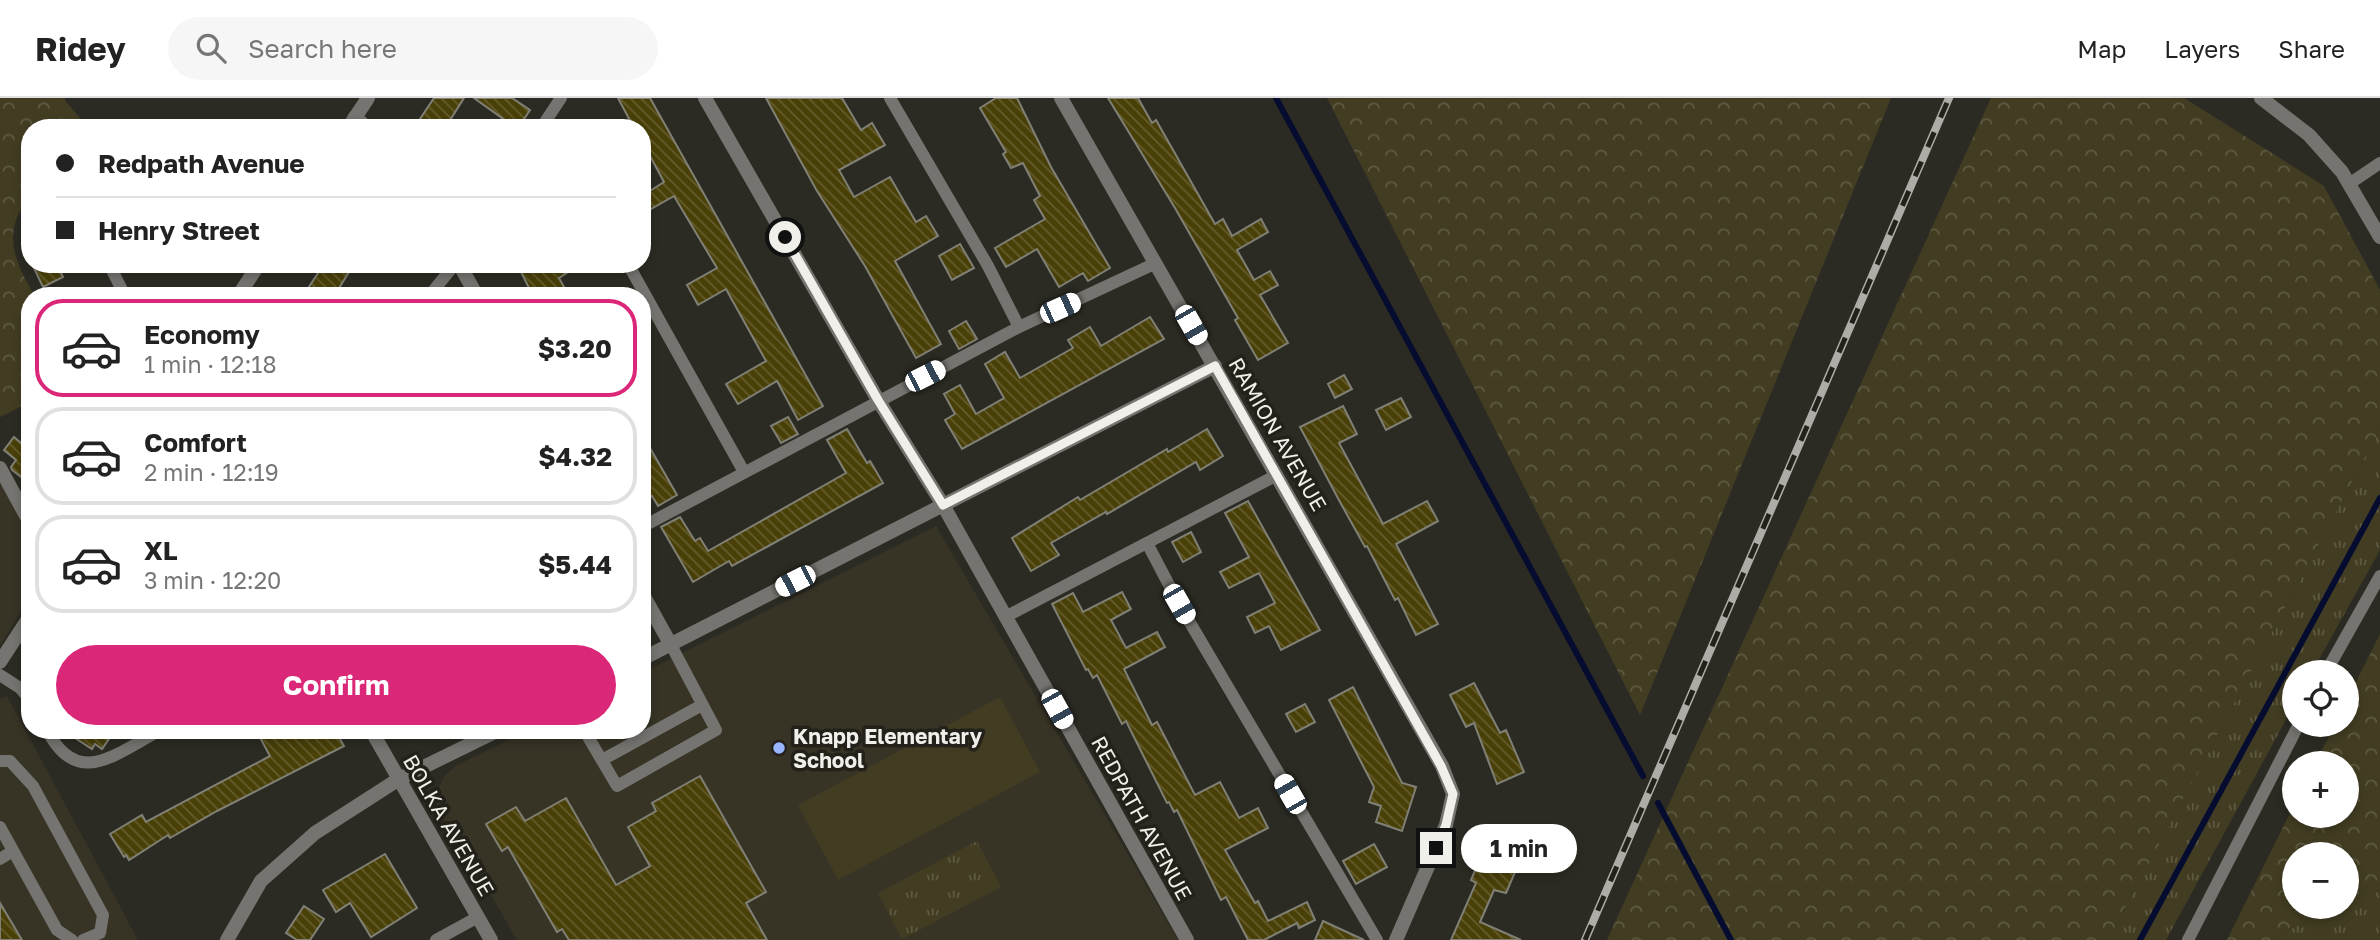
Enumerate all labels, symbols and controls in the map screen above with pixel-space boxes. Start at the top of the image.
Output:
search box [168,17,658,80]
text: Ridey [35,29,126,68]
icon: search [192,29,230,67]
text: Search here [248,33,397,64]
text: Map [2077,34,2126,63]
text: Layers [2164,34,2240,63]
text: Share [2278,34,2345,63]
text: Redpath Avenue [98,148,305,179]
text: Henry Street [98,215,260,246]
route start [769,221,801,253]
car [1037,290,1084,326]
car [1172,302,1211,348]
icon: car [60,317,123,380]
text: Economy [144,319,260,350]
text: $3.20 [538,333,612,364]
text: 1 min · 12:18 [144,350,277,378]
street label: RAMION AVENUE [1224,353,1332,515]
car [902,357,949,395]
icon: car [60,425,123,488]
text: Comfort [144,427,247,458]
text: $4.32 [538,441,612,472]
text: 2 min · 12:19 [144,458,279,486]
icon: car [60,533,123,596]
text: XL [144,535,178,566]
text: $5.44 [538,549,612,580]
car [772,562,819,600]
text: 3 min · 12:20 [144,566,281,594]
car [1160,581,1199,627]
button: Confirm [56,645,616,725]
map controls [2282,660,2359,919]
button: locate [2282,660,2359,737]
car [1038,686,1077,732]
place label: Knapp Elementary School [793,723,982,773]
street label: REDPATH AVENUE [1086,731,1198,905]
marker: Knapp Elementary School [771,740,787,756]
street label: BOLKA AVENUE [398,750,500,900]
button: + [2282,751,2359,828]
car [1271,771,1310,817]
callout: 1 min [1460,824,1576,872]
route end [1420,832,1452,864]
text: 1 min [1490,834,1548,862]
button: − [2282,842,2359,919]

